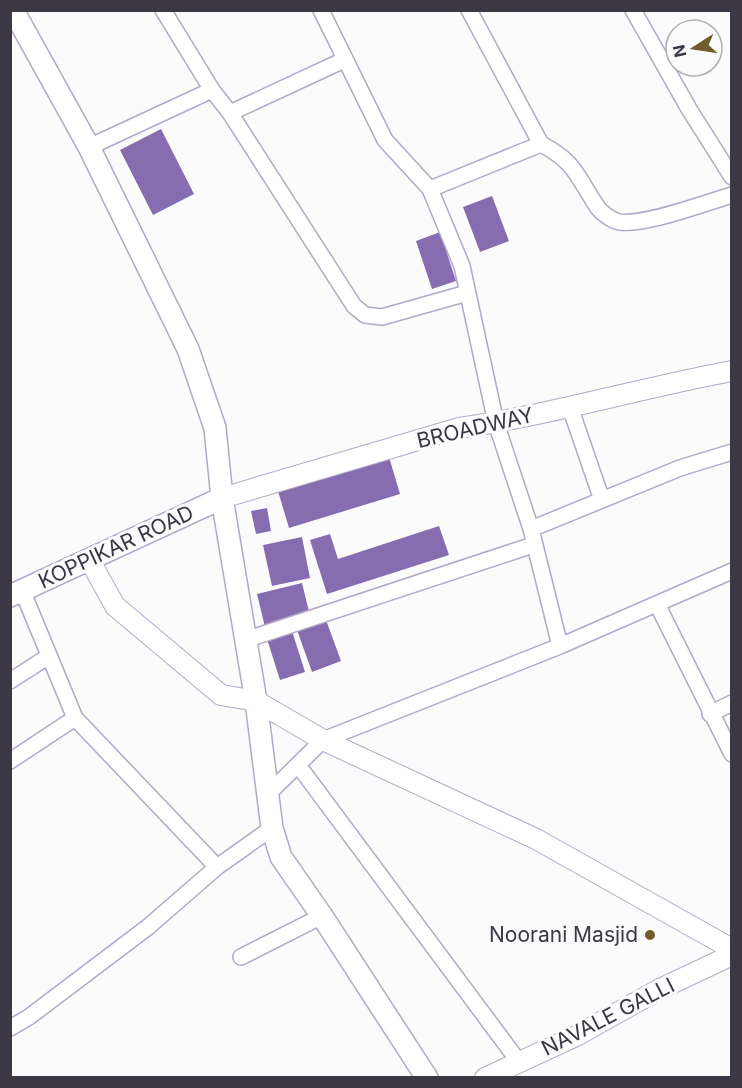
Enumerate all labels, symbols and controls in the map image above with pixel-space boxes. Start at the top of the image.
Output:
north arrow [664,18,724,78]
text: N [668,43,690,59]
street label: BROADWAY [414,402,536,453]
street label: KOPPIKAR ROAD [34,500,197,593]
place label: Noorani Masjid [489,922,638,947]
marker: Noorani Masjid [643,928,657,942]
street label: NAVALE GALLI [537,972,678,1061]

